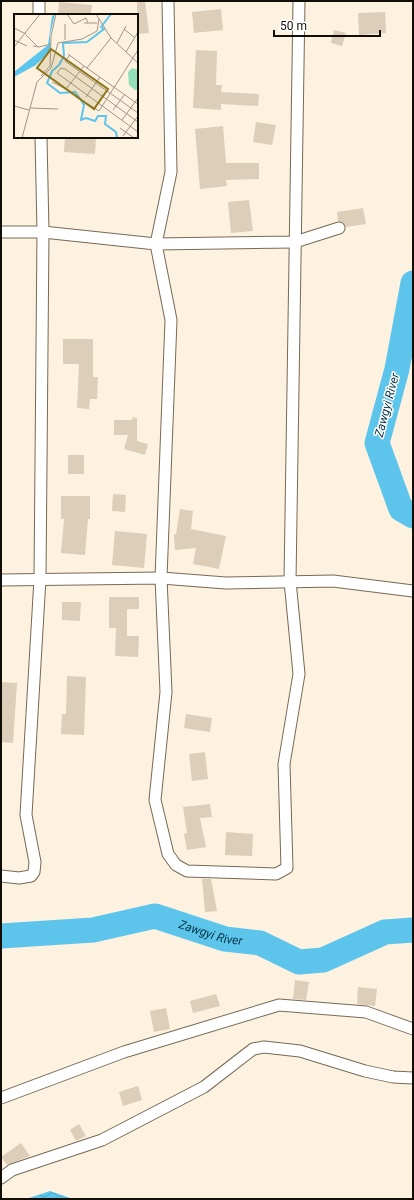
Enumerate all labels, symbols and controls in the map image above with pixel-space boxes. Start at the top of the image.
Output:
scale bar [274,12,380,38]
inset map [14,14,138,138]
text: 50 m [280,19,307,33]
water label: Zawgyi River [371,371,403,439]
water label: Zawgyi River [176,917,244,948]

